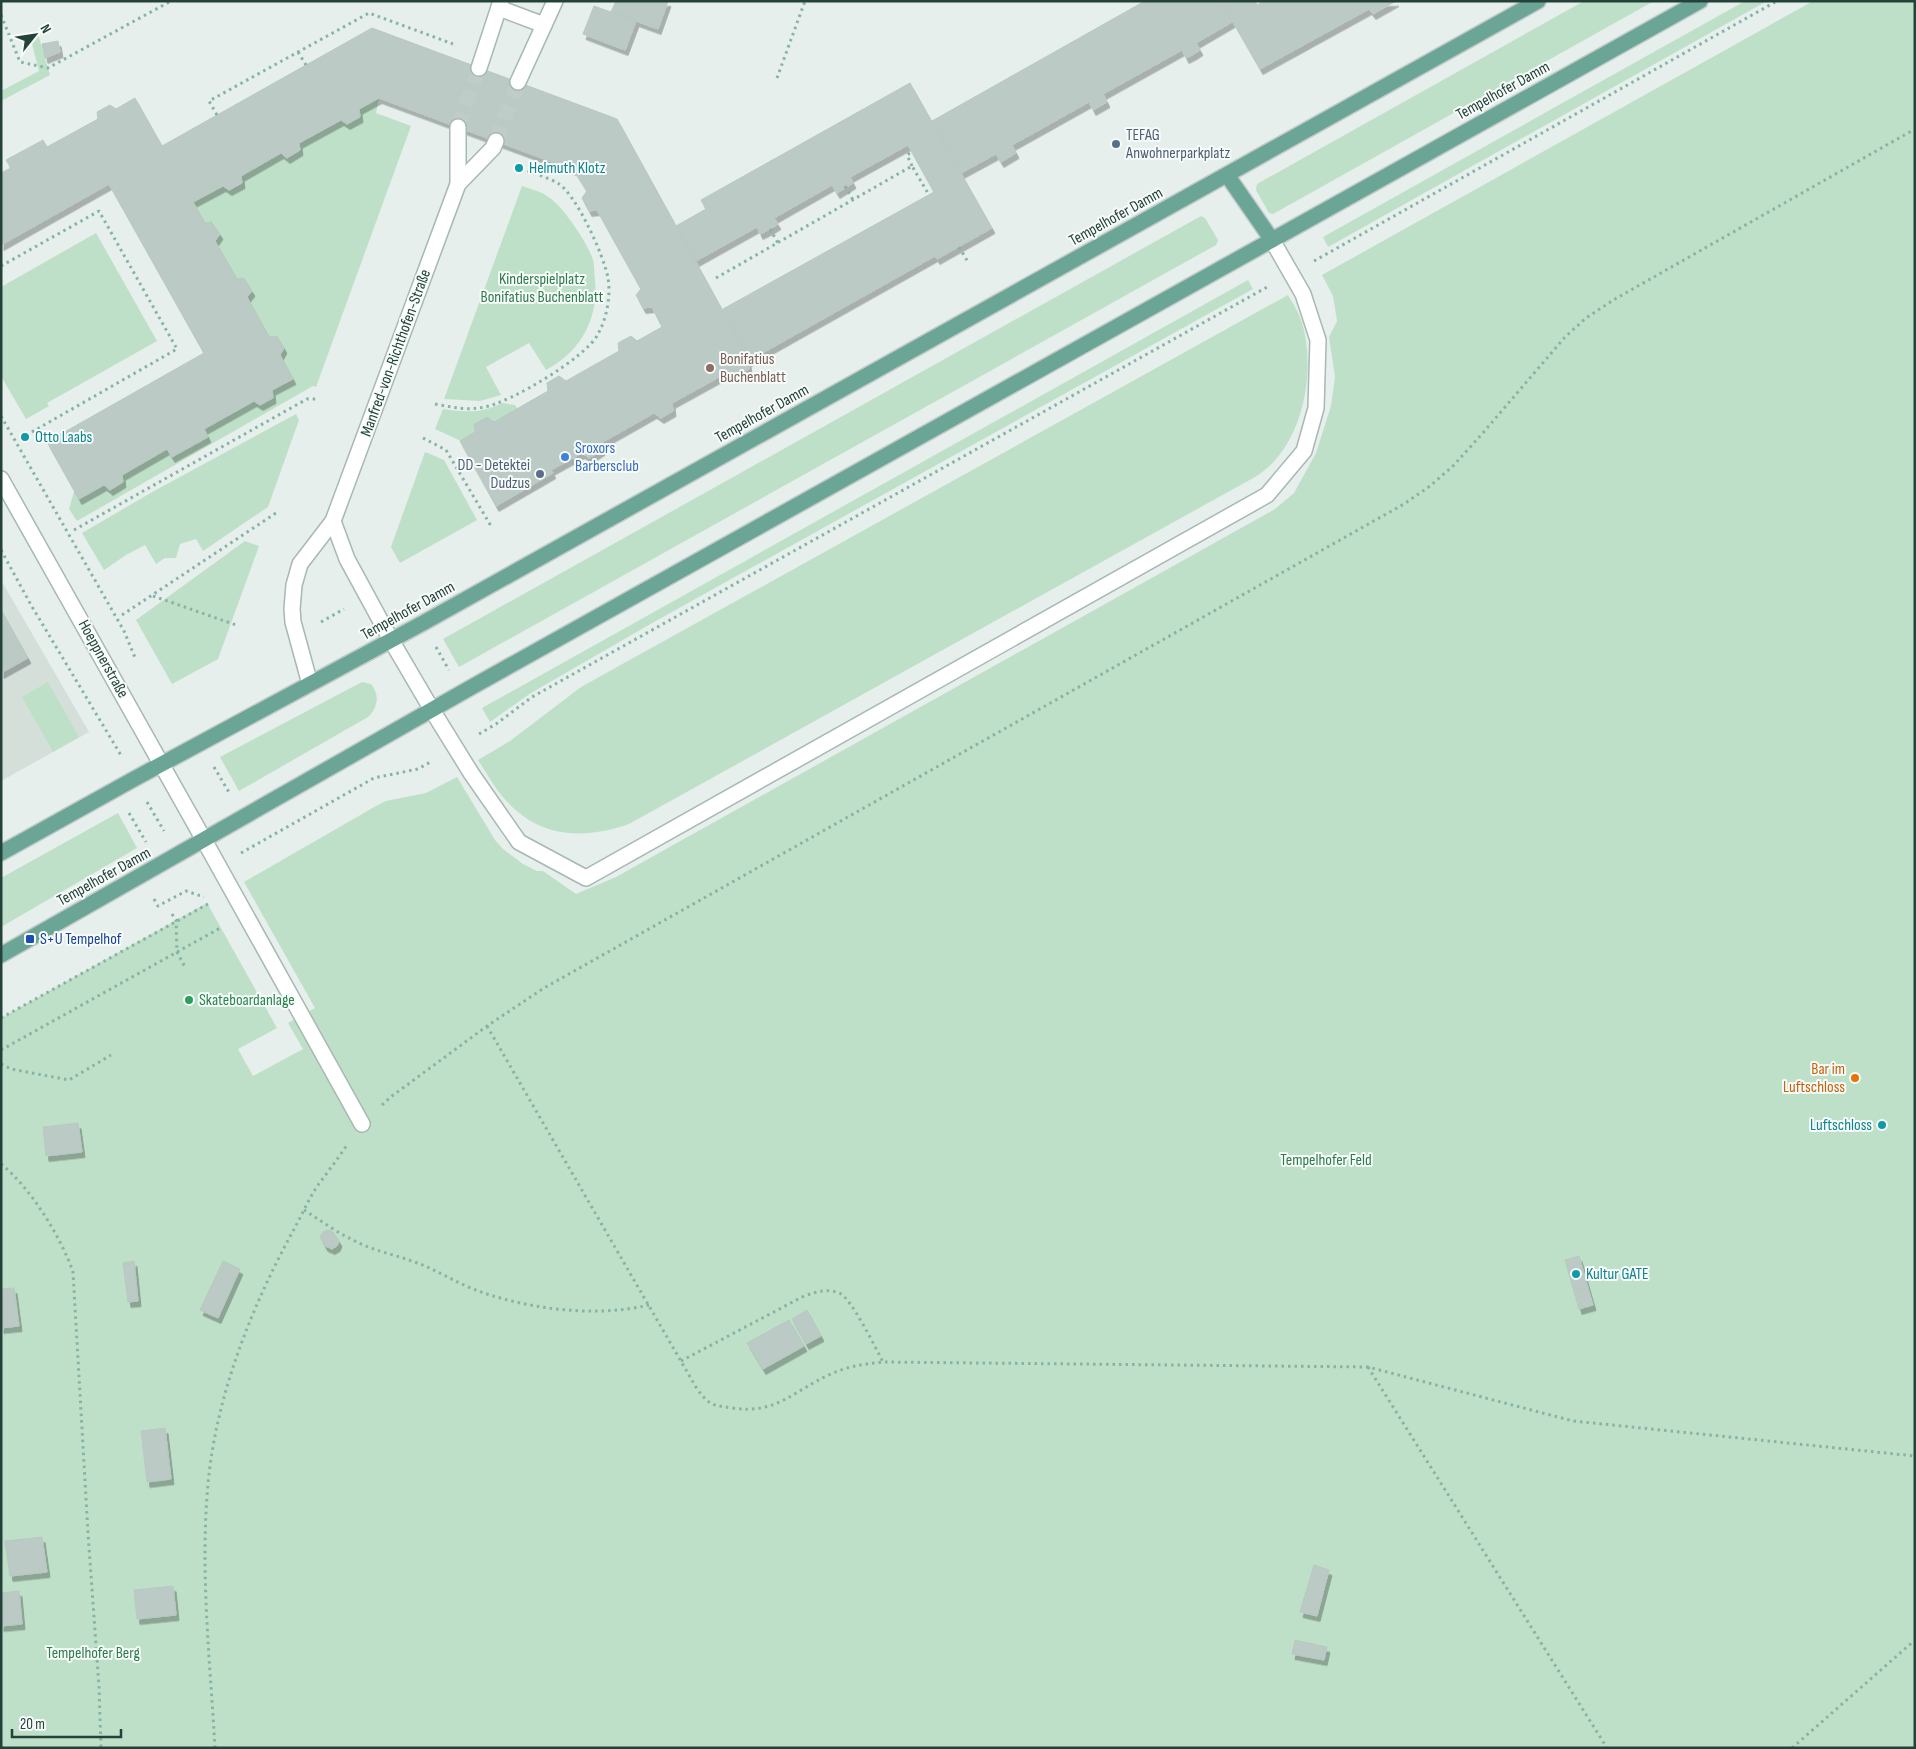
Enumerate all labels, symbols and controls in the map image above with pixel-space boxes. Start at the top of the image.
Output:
north arrow [10,10,60,60]
text: N [37,21,55,36]
street label: Tempelhofer Damm [1453,57,1553,125]
place label: TEFAG Anwohnerparkplatz [1125,126,1230,163]
marker: TEFAG Anwohnerparkplatz [1110,138,1122,150]
place label: Helmuth Klotz [529,159,606,178]
marker: Helmuth Klotz [513,162,525,174]
street label: Tempelhofer Damm [1066,183,1166,251]
street label: Manfred-von-Richthofen-Straße [357,267,435,439]
park label: Kinderspielplatz Bonifatius Buchenblatt [481,270,604,307]
place label: Bonifatius Buchenblatt [720,350,786,387]
marker: Bonifatius Buchenblatt [704,362,716,374]
street label: Tempelhofer Damm [712,380,812,448]
place label: Otto Laabs [35,428,93,447]
marker: Otto Laabs [19,431,31,443]
place label: Sroxors Barbersclub [575,439,639,476]
marker: Sroxors Barbersclub [559,451,571,463]
place label: DD - Detektei Dudzus [458,456,530,493]
marker: DD - Detektei Dudzus [534,468,546,480]
street label: Tempelhofer Damm [358,577,458,645]
street label: Hoeppnerstraße [74,617,132,701]
street label: Tempelhofer Damm [54,843,154,911]
place label: S+U Tempelhof [40,930,122,949]
marker: S+U Tempelhof [24,933,36,945]
place label: Skateboardanlage [199,991,295,1010]
marker: Skateboardanlage [183,994,195,1006]
place label: Bar im Luftschloss [1783,1060,1845,1097]
marker: Bar im Luftschloss [1849,1072,1861,1084]
place label: Luftschloss [1810,1116,1872,1135]
marker: Luftschloss [1876,1119,1888,1131]
park label: Tempelhofer Feld [1280,1151,1372,1170]
place label: Kultur GATE [1586,1265,1649,1284]
marker: Kultur GATE [1570,1268,1582,1280]
park label: Tempelhofer Berg [46,1644,140,1663]
scale bar [12,1706,121,1738]
text: 20 m [20,1715,45,1734]

